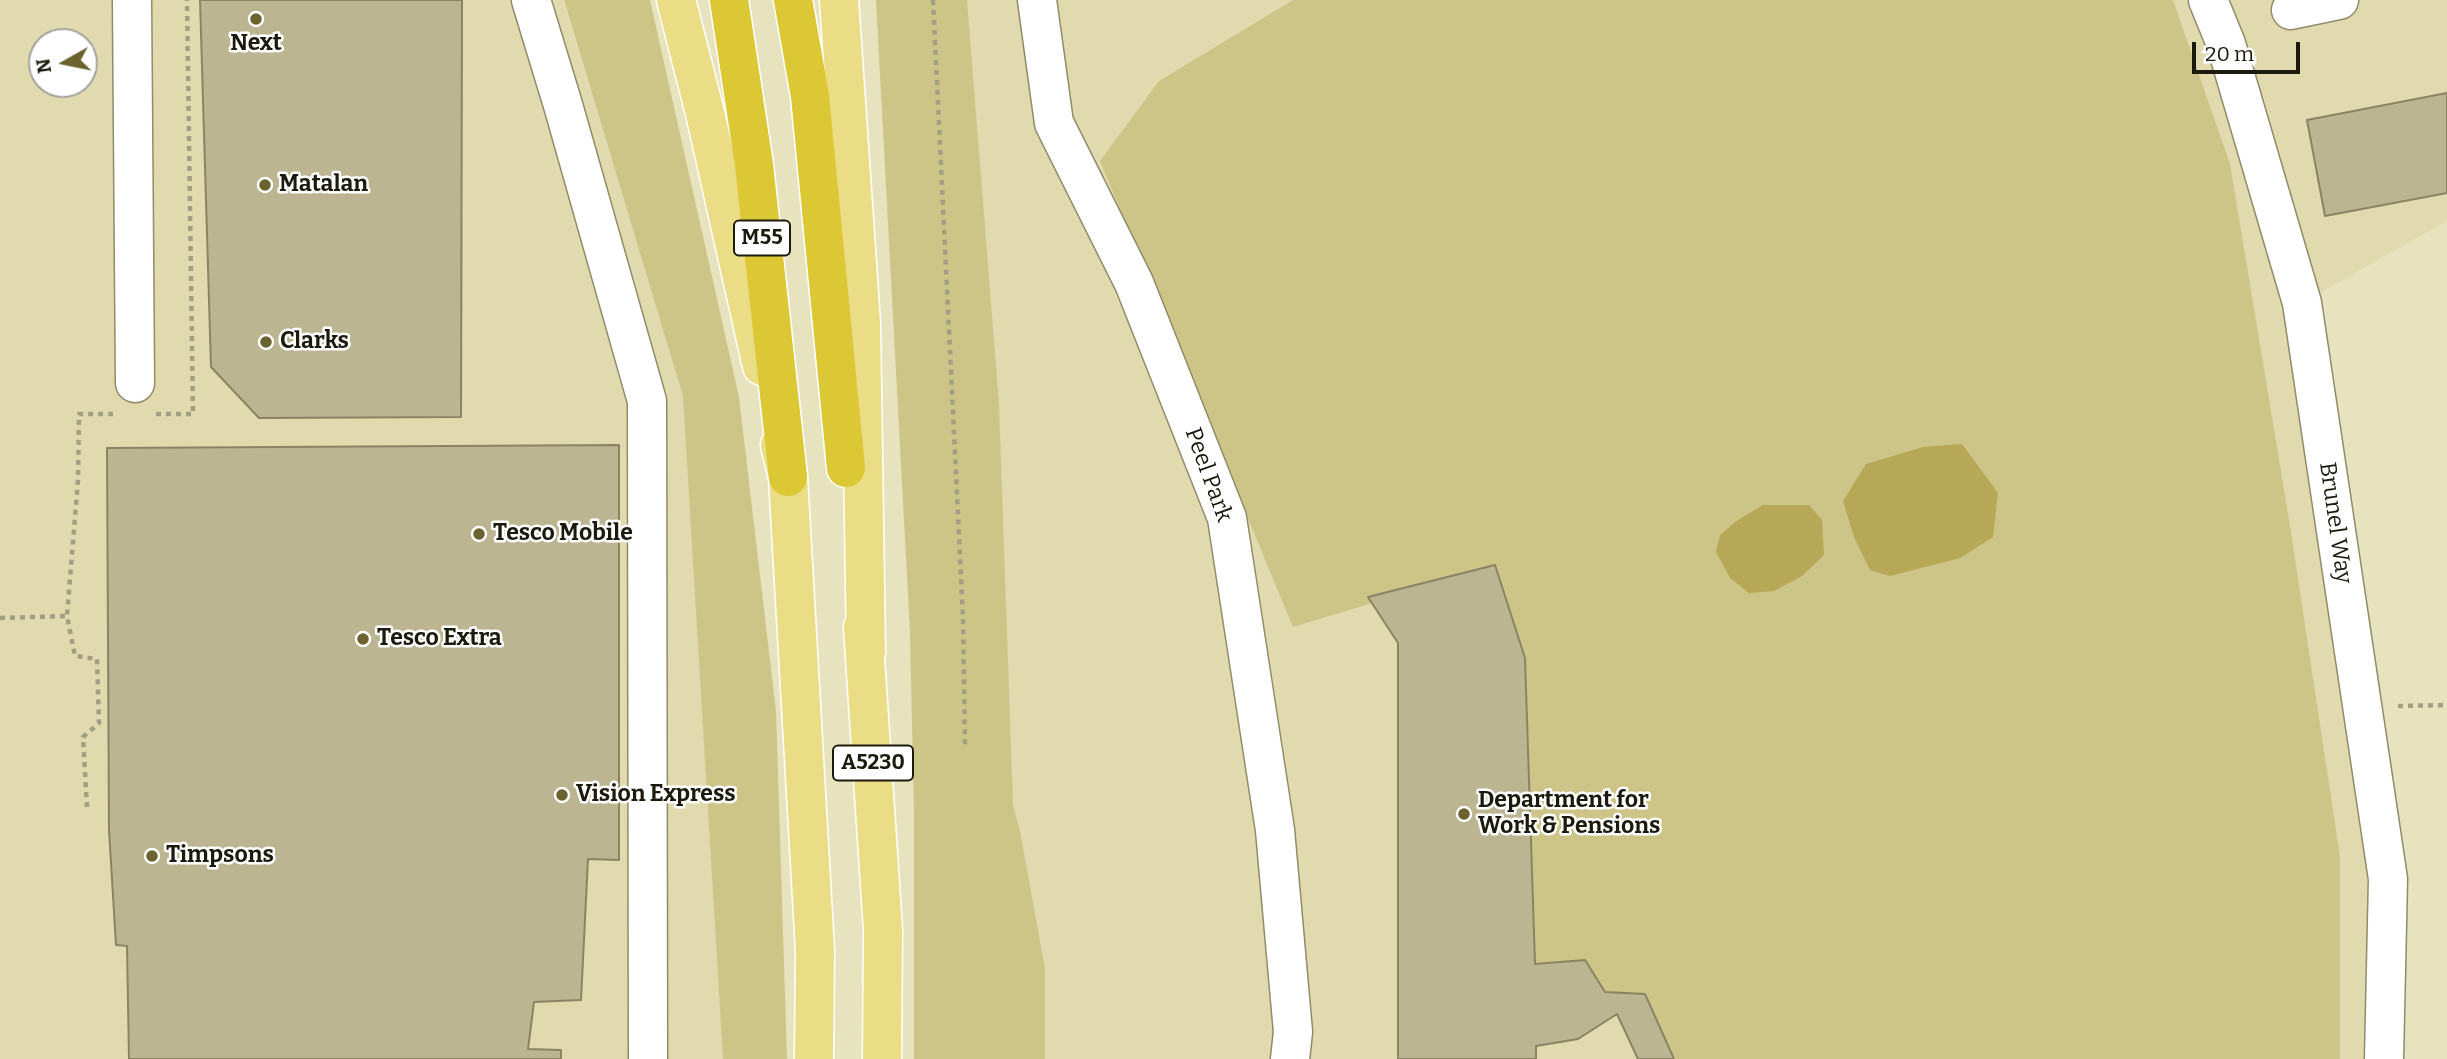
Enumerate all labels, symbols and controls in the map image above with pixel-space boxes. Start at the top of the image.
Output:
marker: Next [248,11,264,27]
north arrow [28,28,98,98]
scale bar [2195,28,2304,72]
place label: Next [230,30,282,58]
text: 20 m [2205,41,2254,67]
text: N [31,57,56,75]
place label: Matalan [279,171,368,199]
marker: Matalan [257,177,273,193]
road number: M55 [734,220,790,256]
place label: Clarks [280,328,349,356]
marker: Clarks [258,334,274,350]
street label: Peel Park [1178,424,1238,526]
street label: Brunel Way [2313,460,2357,586]
place label: Tesco Mobile [493,520,633,548]
marker: Tesco Mobile [471,526,487,542]
place label: Tesco Extra [377,625,502,653]
marker: Tesco Extra [355,631,371,647]
road number: A5230 [833,746,913,780]
place label: Vision Express [576,781,736,809]
marker: Vision Express [554,787,570,803]
place label: Department for Work & Pensions [1478,787,1660,841]
marker: Department for Work & Pensions [1456,806,1472,822]
place label: Timpsons [166,842,274,870]
marker: Timpsons [144,848,160,864]

